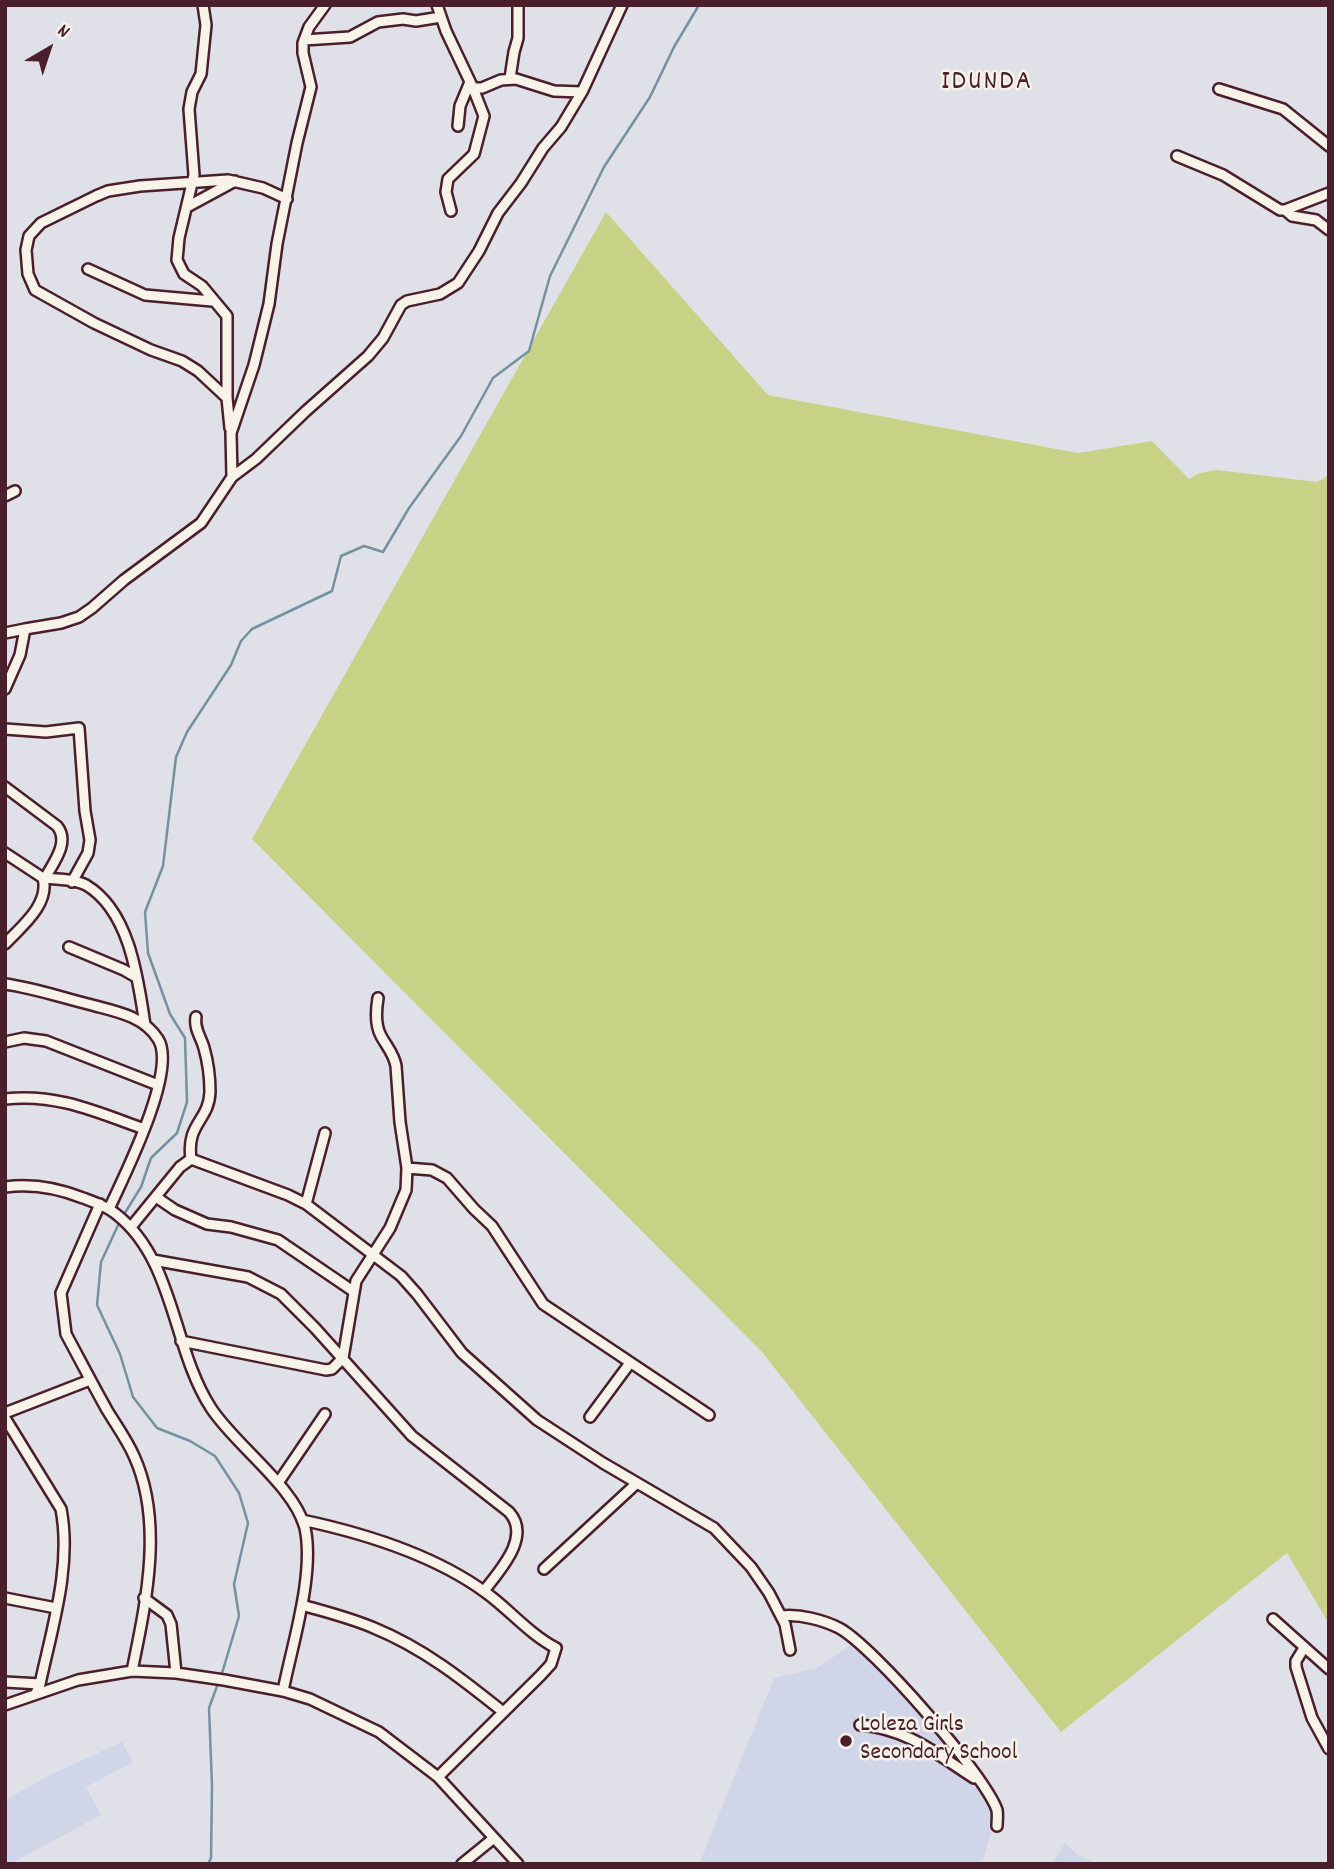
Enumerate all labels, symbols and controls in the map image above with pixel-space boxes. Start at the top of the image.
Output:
north arrow [14,14,84,84]
text: N [50,19,75,46]
district label: IDUNDA [942,67,1032,101]
place label: Loleza Girls Secondary School [860,1713,1017,1769]
marker: Loleza Girls Secondary School [838,1733,854,1749]

